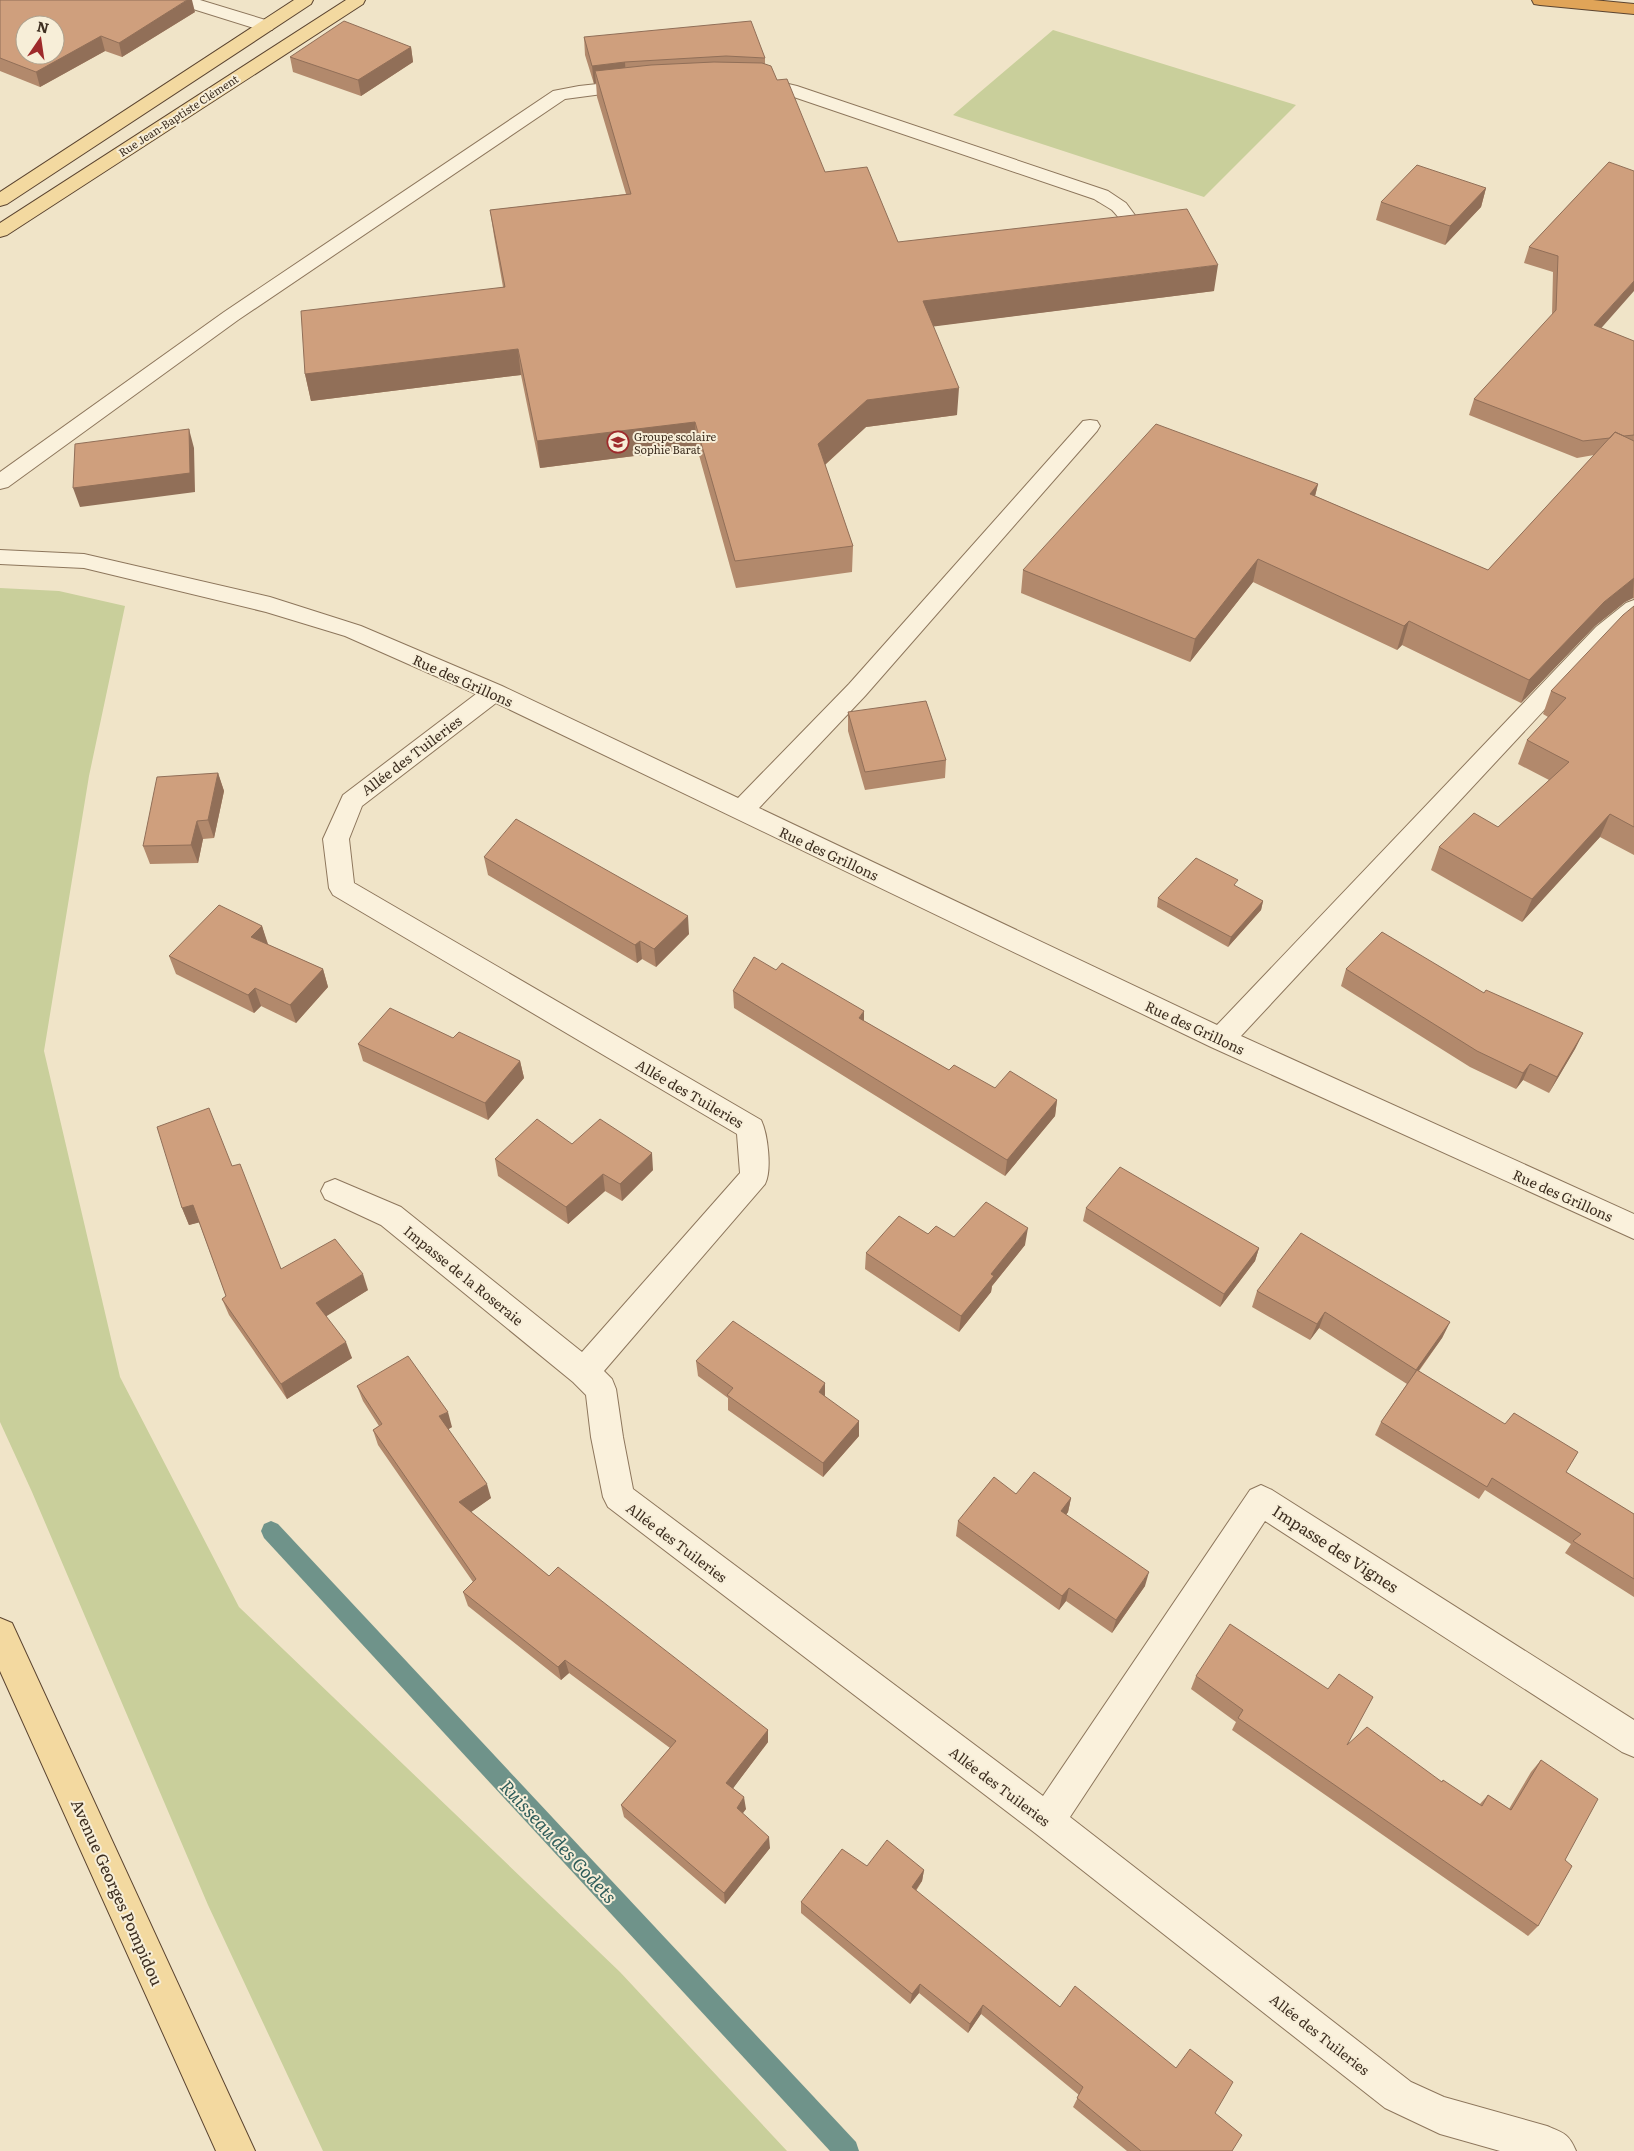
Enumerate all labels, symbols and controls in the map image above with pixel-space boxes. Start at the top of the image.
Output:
north arrow [15,15,65,65]
text: N [35,15,51,37]
street label: Rue Jean-Baptiste Clément [115,70,242,160]
place label: Groupe scolaire Sophie Barat [634,428,716,457]
school or university icon: Groupe scolaire Sophie Barat [606,430,630,454]
street label: Rue des Grillons [410,649,516,711]
street label: Allée des Tuileries [356,710,466,800]
street label: Rue des Grillons [776,821,882,885]
street label: Rue des Grillons [1142,995,1248,1059]
street label: Allée des Tuileries [632,1054,748,1132]
street label: Rue des Grillons [1510,1164,1616,1226]
street label: Impasse de la Roseraie [400,1220,528,1330]
street label: Allée des Tuileries [622,1497,732,1587]
street label: Impasse des Vignes [1268,1498,1404,1598]
street label: Allée des Tuileries [945,1741,1055,1831]
water label: Ruisseau des Godets [494,1773,624,1909]
street label: Avenue Georges Pompidou [66,1795,170,1989]
street label: Allée des Tuileries [1266,1989,1374,2079]

